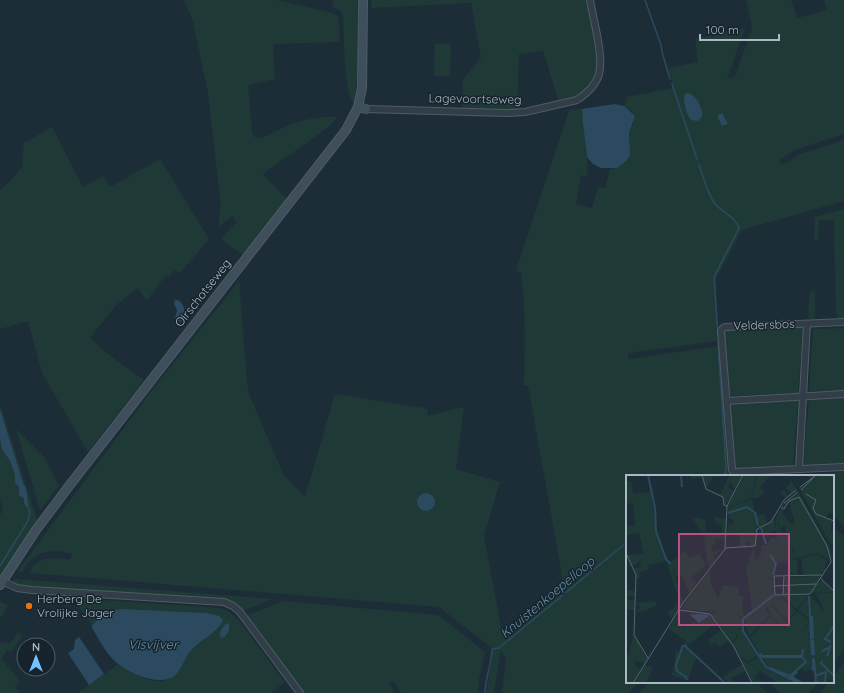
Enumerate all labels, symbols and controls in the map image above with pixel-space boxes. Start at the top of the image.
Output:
scale bar [700,16,779,42]
text: 100 m [706,22,739,37]
street label: Lagevoortseweg [428,90,522,107]
street label: Oirschotseweg [171,256,234,330]
street label: Veldersbos [733,316,795,333]
inset map [626,475,834,683]
water label: Knuistenkoepelloop [497,552,598,641]
place label: Herberg De Vrolijke Jager [37,591,114,620]
marker: Herberg De Vrolijke Jager [24,601,34,611]
water label: Visvijver [128,636,180,652]
north arrow [16,637,56,677]
text: N [32,640,40,654]

